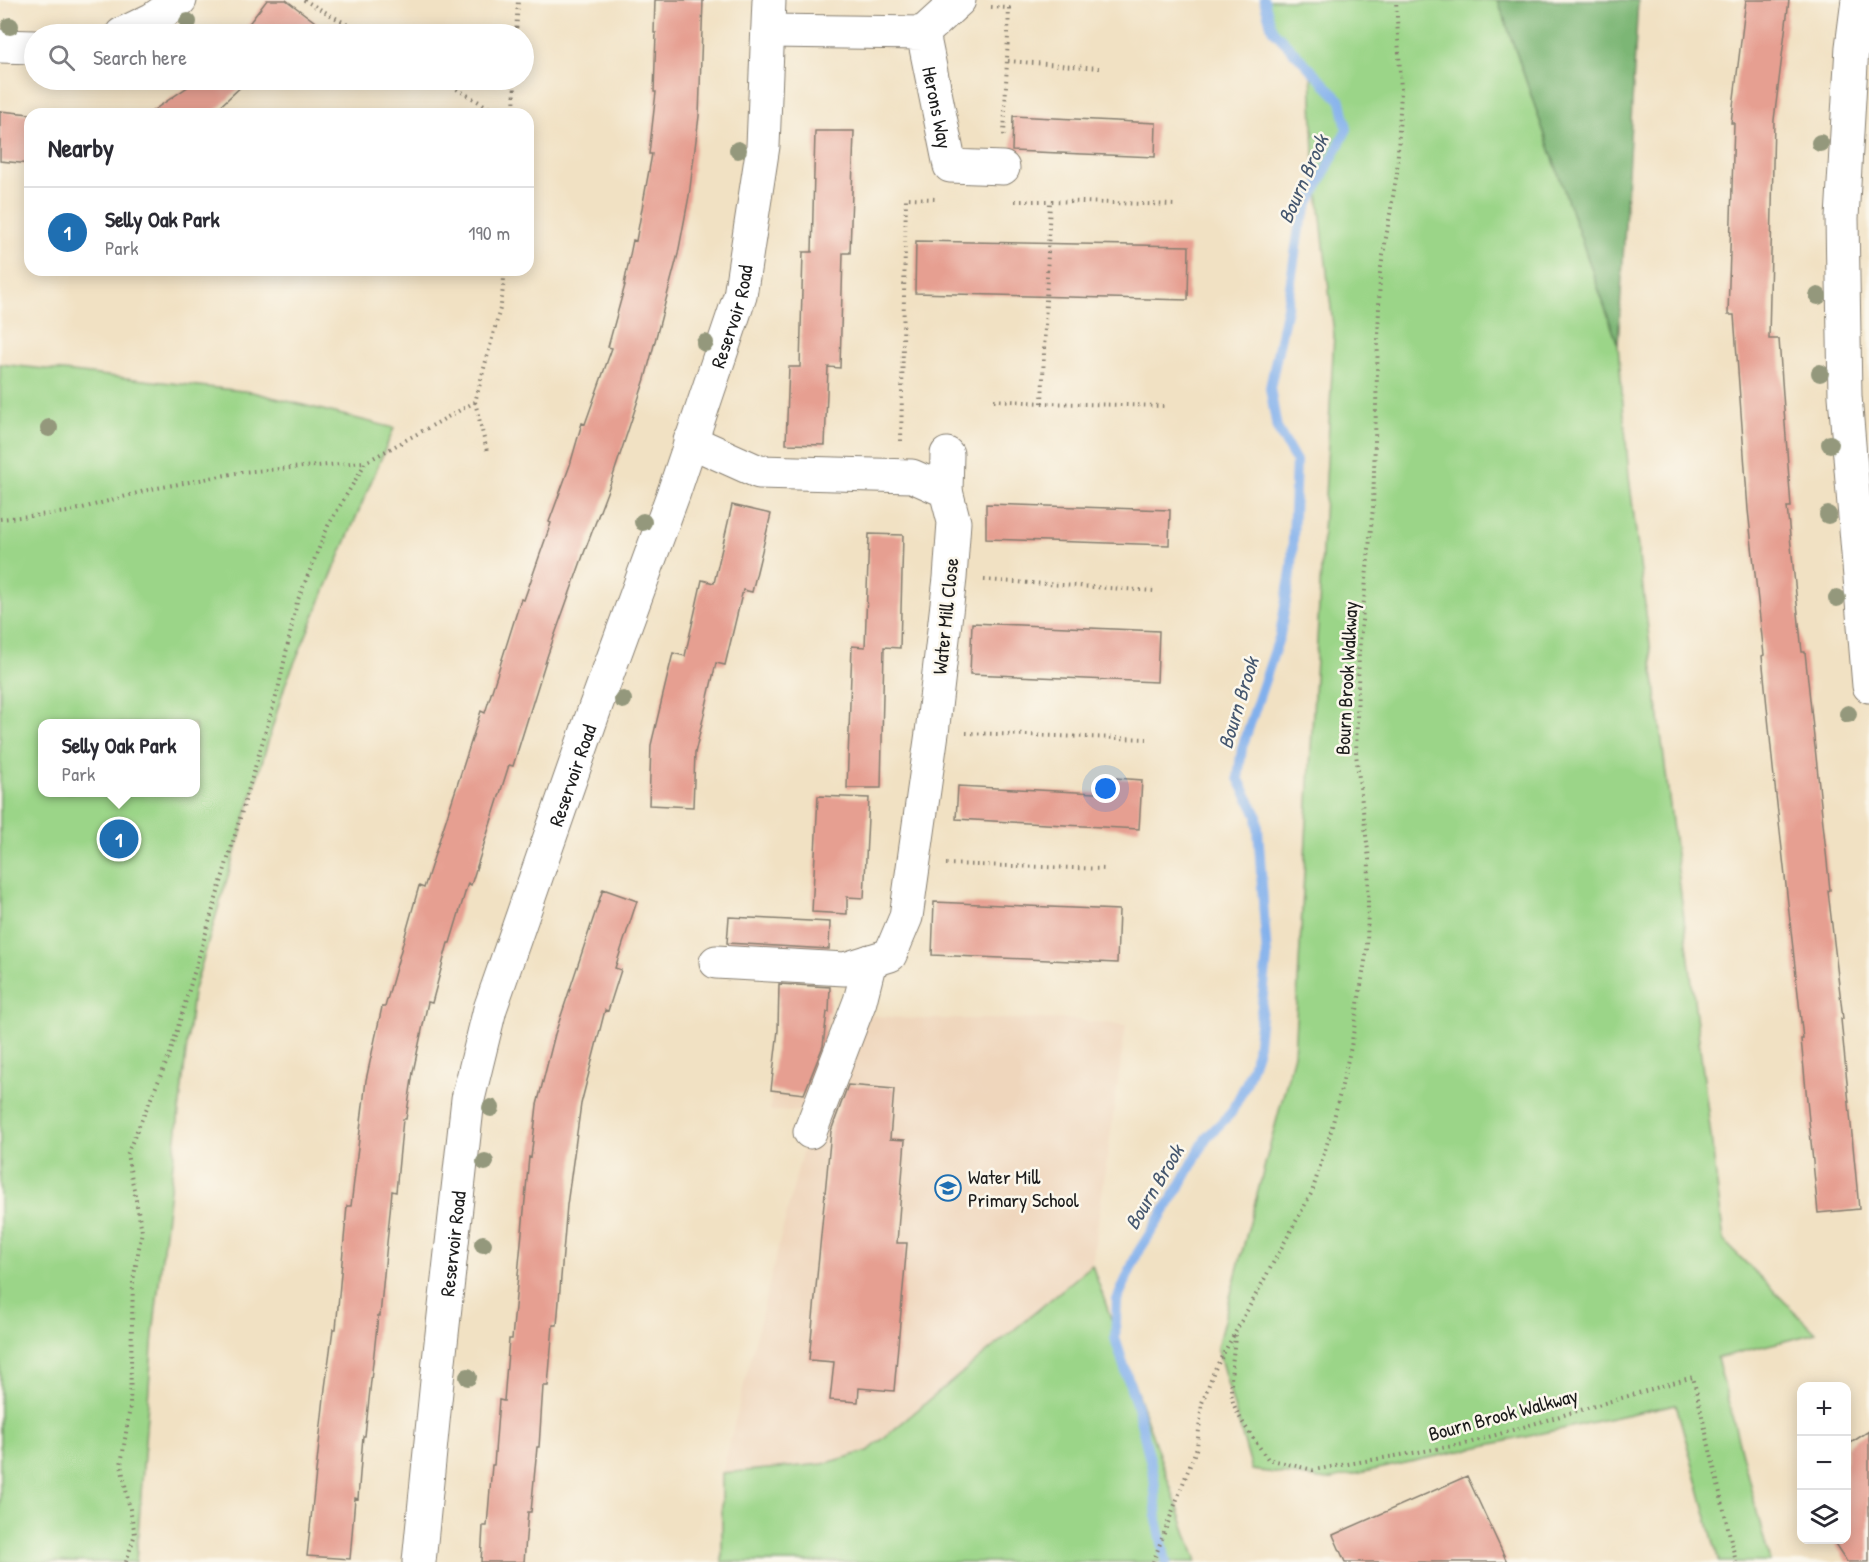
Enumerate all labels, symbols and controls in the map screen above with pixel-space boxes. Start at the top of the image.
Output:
search box [24,24,534,90]
icon: search [45,41,78,74]
text: Search here [93,42,187,72]
street label: Herons Way [917,64,960,151]
water label: Bourn Brook [1271,128,1336,228]
text: Nearby [48,130,114,165]
text: Selly Oak Park [105,204,220,234]
text: 1 [64,219,71,246]
text: 190 m [468,219,510,246]
text: Park [105,234,138,261]
street label: Reservoir Road [703,263,758,371]
street label: Water Mill Close [925,556,965,676]
street label: Bourn Brook Walkway [1328,601,1364,755]
water label: Bourn Brook [1210,651,1266,752]
popup [38,719,200,797]
street label: Reservoir Road [541,720,602,830]
text: Selly Oak Park [62,730,176,760]
text: Park [62,760,95,787]
your location [1091,774,1120,803]
pin: 1 [100,816,138,862]
water label: Bourn Brook [1117,1137,1192,1235]
place label: Water Mill Primary School [968,1163,1079,1213]
school or university icon: Water Mill Primary School [933,1173,963,1203]
street label: Reservoir Road [433,1189,471,1298]
street label: Bourn Brook Walkway [1425,1381,1581,1447]
map controls [1797,1382,1851,1544]
button: + [1797,1382,1851,1436]
button: − [1797,1436,1851,1490]
button: layers [1797,1490,1851,1544]

